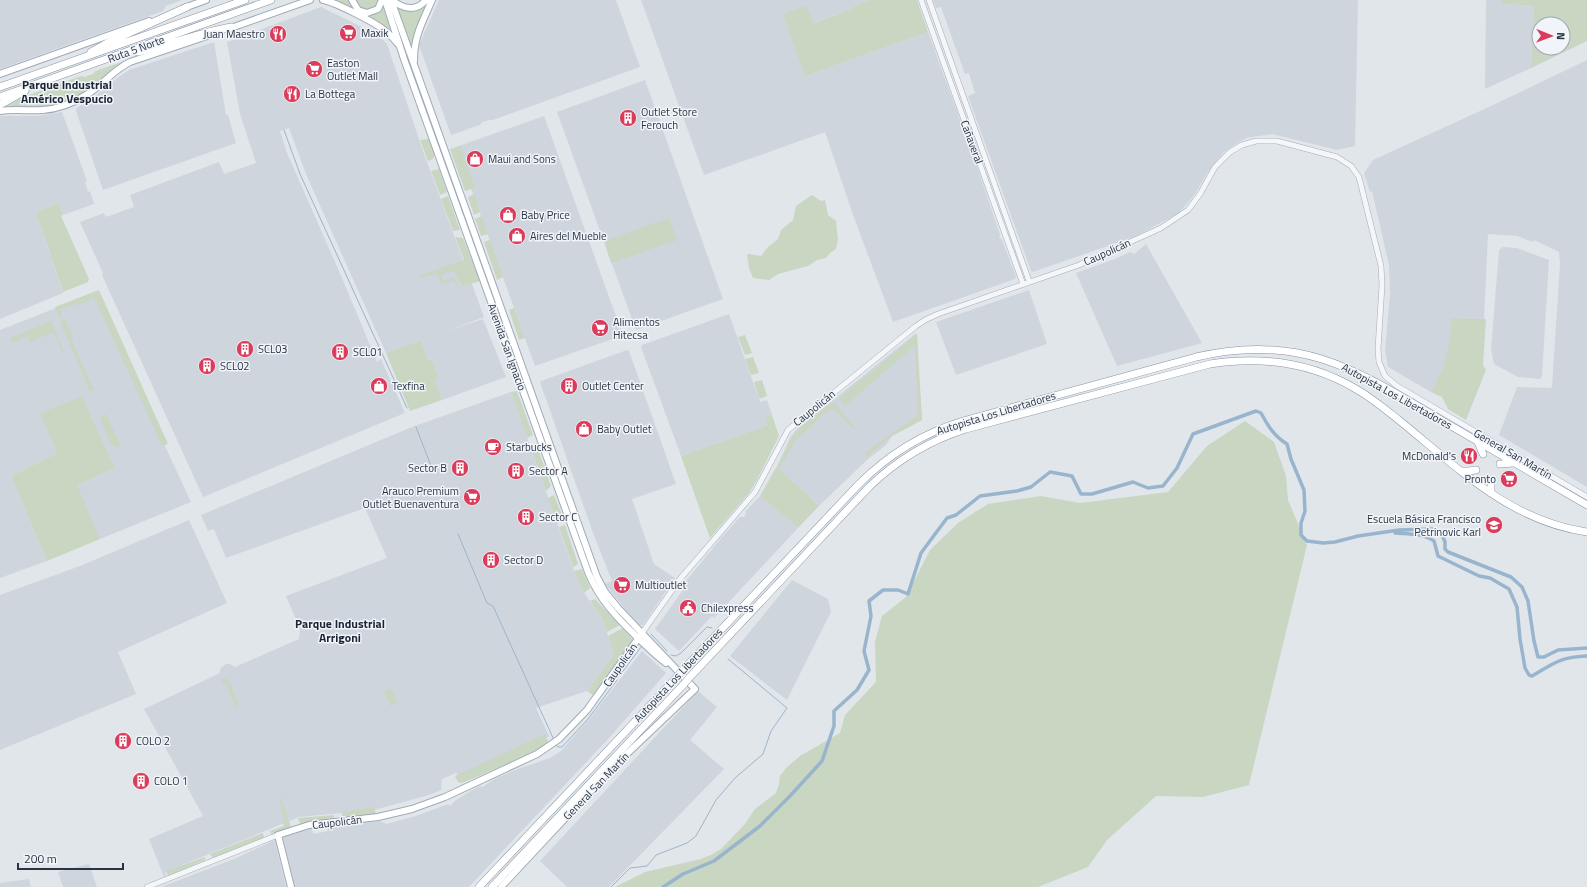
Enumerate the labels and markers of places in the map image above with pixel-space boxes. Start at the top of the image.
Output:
supermarket icon: Maxik [338,23,358,43]
restaurant icon: Juan Maestro [268,24,288,44]
place label: Maxik [361,25,389,41]
place label: Juan Maestro [203,26,265,42]
place label: Easton Outlet Mall [327,55,378,84]
supermarket icon: Easton Outlet Mall [304,59,324,79]
restaurant icon: La Bottega [282,84,302,104]
place label: La Bottega [305,86,356,102]
place label: Outlet Store Ferouch [641,104,698,133]
building icon: Outlet Store Ferouch [618,108,638,128]
shop icon: Maui and Sons [465,149,485,169]
place label: Maui and Sons [488,151,556,167]
shop icon: Baby Price [498,205,518,225]
place label: Baby Price [521,207,570,223]
shop icon: Aires del Mueble [507,226,527,246]
place label: Aires del Mueble [530,228,607,244]
place label: Alimentos Hitecsa [613,314,660,343]
supermarket icon: Alimentos Hitecsa [590,318,610,338]
building icon: SCL03 [235,339,255,359]
place label: SCL03 [258,341,288,357]
building icon: SCL01 [330,342,350,362]
place label: SCL01 [353,344,383,360]
building icon: SCL02 [197,356,217,376]
place label: SCL02 [220,358,250,374]
shop icon: Texfina [369,376,389,396]
building icon: Outlet Center [559,376,579,396]
place label: Texfina [392,378,425,394]
place label: Outlet Center [582,378,644,394]
shop icon: Baby Outlet [574,419,594,439]
place label: Baby Outlet [597,421,652,437]
cafe icon: Starbucks [483,437,503,457]
place label: Starbucks [506,439,552,455]
restaurant icon: McDonald's [1459,446,1479,466]
place label: McDonald's [1402,448,1456,464]
building icon: Sector B [450,458,470,478]
place label: Sector B [408,460,447,476]
building icon: Sector A [506,461,526,481]
place label: Sector A [529,463,568,479]
supermarket icon: Pronto [1499,469,1519,489]
place label: Pronto [1464,471,1496,487]
place label: Arauco Premium Outlet Buenaventura [363,483,459,512]
supermarket icon: Arauco Premium Outlet Buenaventura [462,487,482,507]
building icon: Sector C [516,507,536,527]
place label: Sector C [539,509,577,525]
place label: Escuela Básica Francisco Petrinovic Karl [1367,511,1481,540]
school or university icon: Escuela Básica Francisco Petrinovic Karl [1484,515,1504,535]
building icon: Sector D [481,550,501,570]
place label: Sector D [504,552,543,568]
supermarket icon: Multioutlet [612,575,632,595]
place label: Multioutlet [635,577,686,593]
public building icon: Chilexpress [678,598,698,618]
place label: Chilexpress [701,600,754,616]
building icon: COLO 2 [113,731,133,751]
place label: COLO 2 [136,733,170,749]
building icon: COLO 1 [131,771,151,791]
place label: COLO 1 [154,773,188,789]

